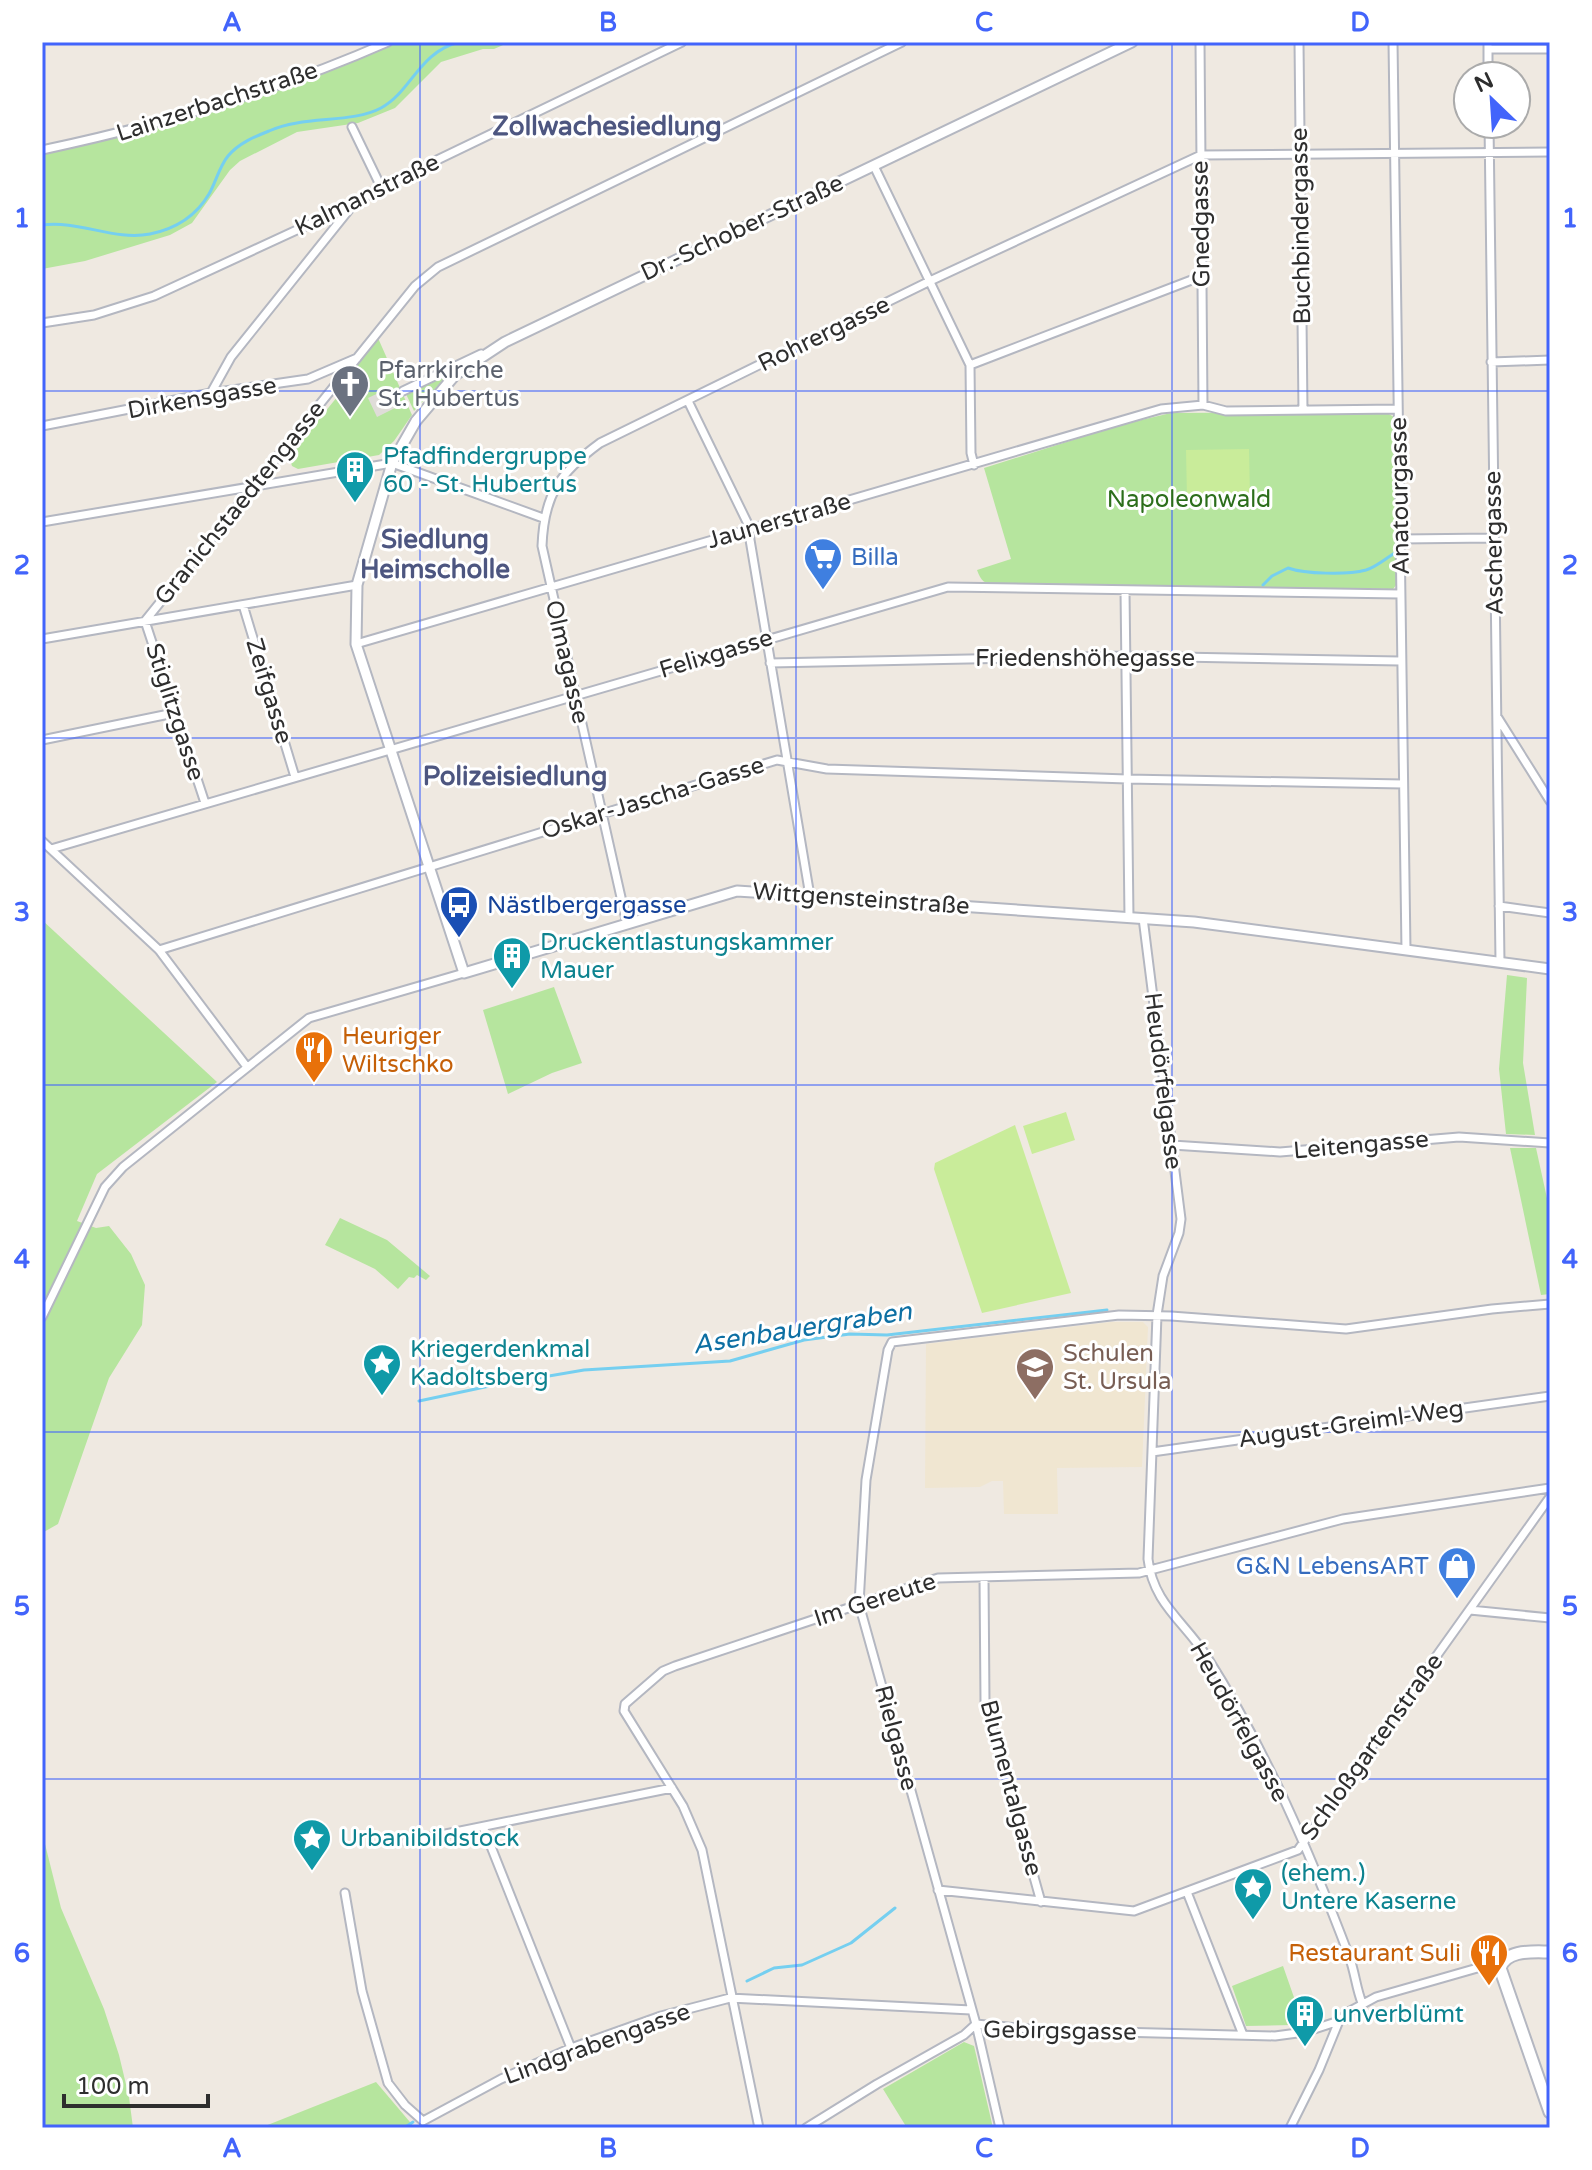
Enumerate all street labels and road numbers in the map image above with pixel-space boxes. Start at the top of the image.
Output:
street label: Lainzerbachstraße [113,56,321,148]
street label: Buchbindergasse [1285,127,1317,325]
street label: Kalmanstraße [290,148,444,242]
street label: Gnedgasse [1185,160,1217,288]
street label: Dr.-Schober-Straße [636,168,848,288]
street label: Rohrergasse [753,290,895,378]
street label: Dirkensgasse [125,371,279,425]
street label: Granichstaedtengasse [149,395,331,611]
street label: Anatourgasse [1384,417,1416,575]
street label: Aschergasse [1478,471,1510,615]
street label: Jaunerstraße [704,487,854,555]
street label: Olmagasse [539,597,595,727]
street label: Felixgasse [656,623,776,685]
street label: Zeifgasse [239,635,299,747]
street label: Stiglitzgasse [139,640,211,784]
street label: Friedenshöhegasse [975,644,1195,673]
street label: Oskar-Jascha-Gasse [538,750,768,846]
street label: Wittgensteinstraße [751,877,971,921]
street label: Heudörfelgasse [1138,991,1188,1171]
street label: Leitengasse [1292,1125,1430,1165]
street label: August-Greiml-Weg [1237,1394,1465,1454]
street label: Im Gereute [810,1567,940,1633]
street label: Heudörfelgasse [1183,1637,1295,1807]
street label: Schloßgartenstraße [1294,1648,1450,1846]
street label: Rielgasse [868,1682,924,1794]
street label: Blumentalgasse [974,1697,1048,1879]
street label: Lindgrabengasse [500,1997,694,2091]
street label: Gebirgsgasse [983,2015,1137,2047]

